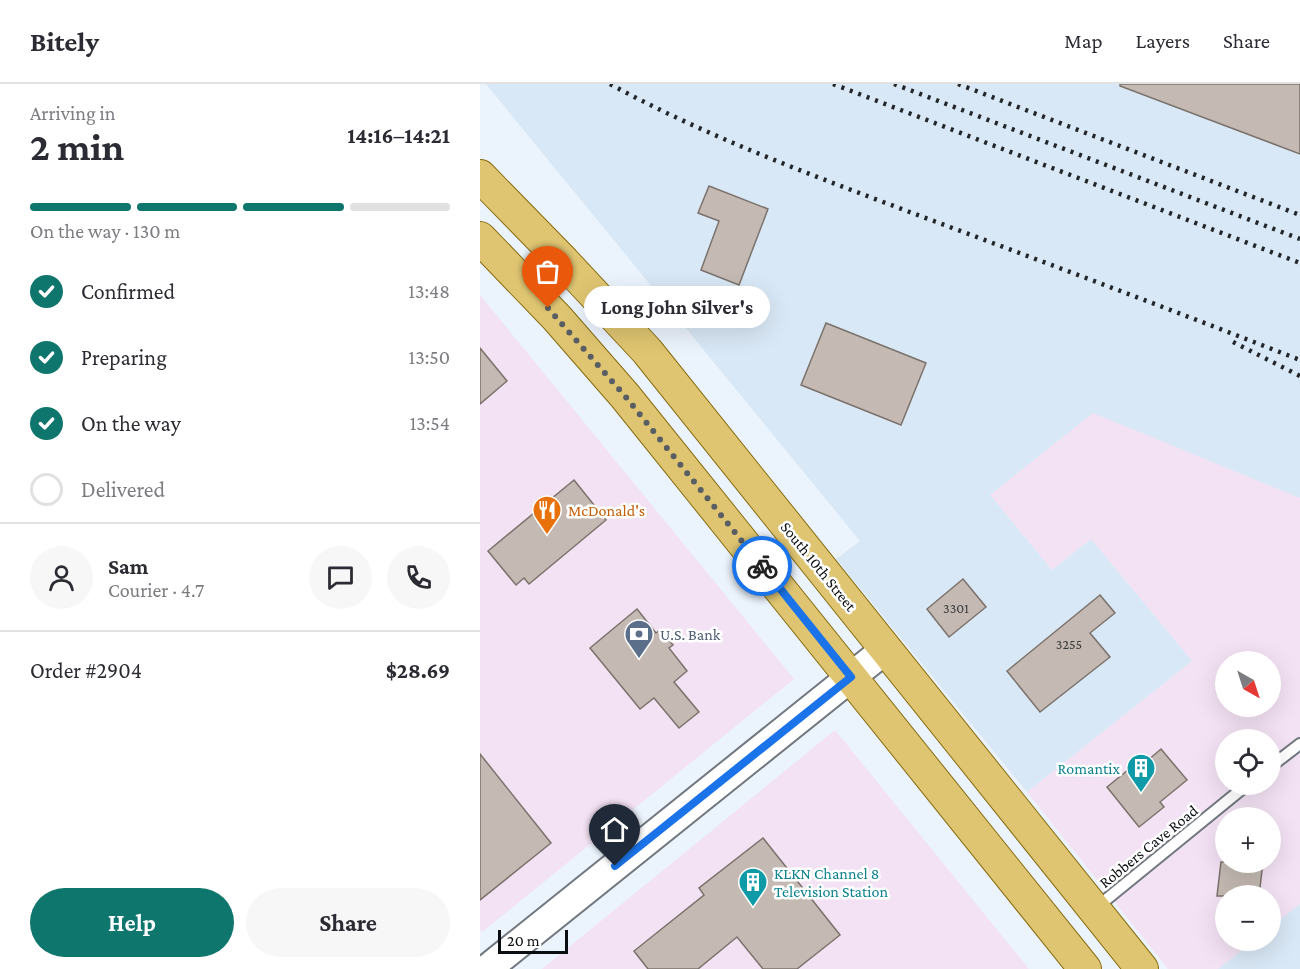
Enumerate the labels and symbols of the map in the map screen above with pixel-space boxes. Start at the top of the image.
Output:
pin [522,246,573,308]
callout: Long John Silver's [584,287,770,329]
restaurant icon: McDonald's [531,494,563,536]
place label: McDonald's [568,502,645,519]
street label: South 10th Street [778,518,860,615]
courier [732,536,792,596]
house number: 3301 [943,600,969,616]
bank icon: U.S. Bank [623,618,655,660]
place label: U.S. Bank [660,626,721,643]
house number: 3255 [1056,636,1082,652]
north arrow [1215,651,1281,717]
building icon: Romantix [1125,752,1157,794]
place label: Romantix [1058,760,1120,777]
street label: Robbers Cave Road [1096,801,1201,891]
pin [589,804,640,866]
place label: KLKN Channel 8 Television Station [774,865,888,900]
building icon: KLKN Channel 8 Television Station [737,866,769,908]
scale bar [498,927,568,954]

